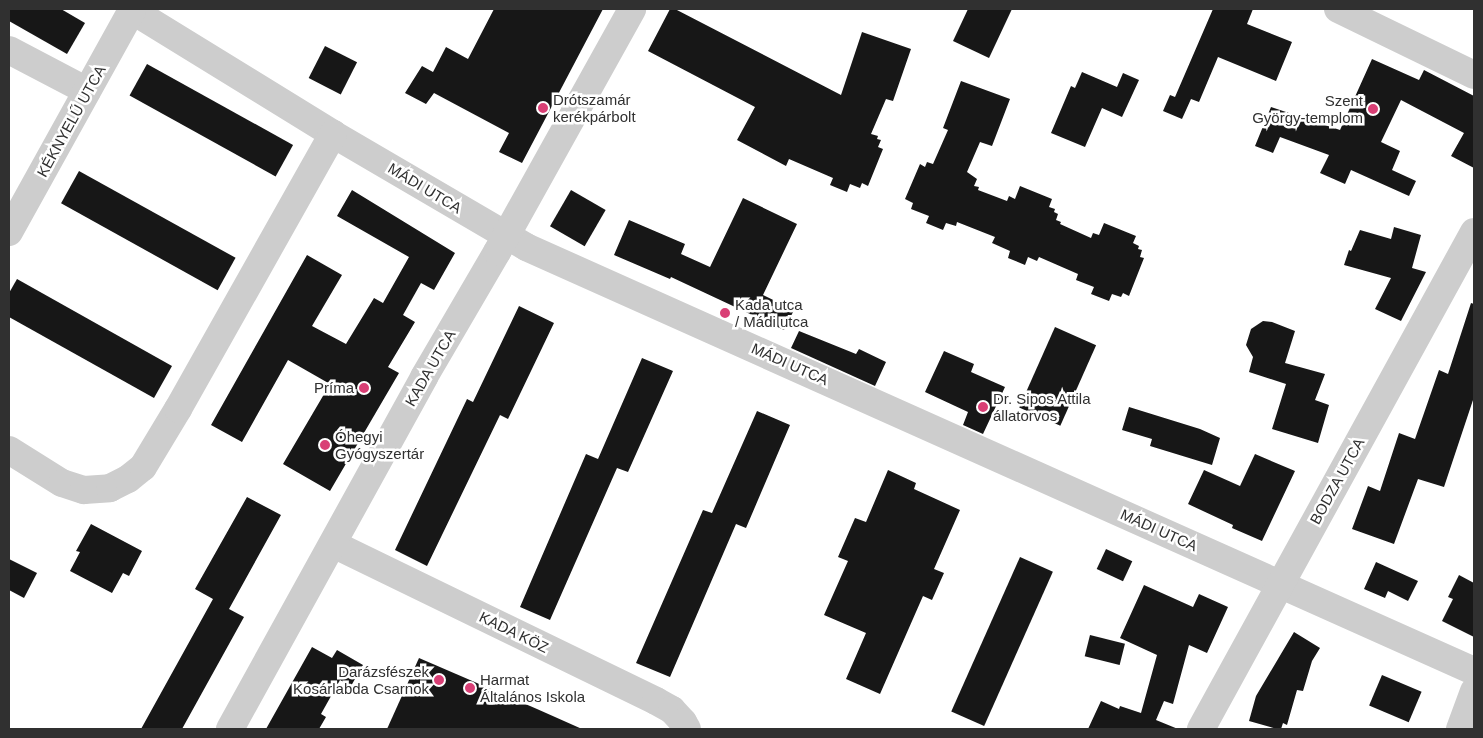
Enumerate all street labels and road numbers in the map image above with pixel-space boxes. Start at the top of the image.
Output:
street label: KÉKNYELŰ UTCA [33,62,109,180]
street label: MÁDI UTCA [385,159,465,217]
street label: KADA UTCA [401,326,459,410]
street label: MÁDI UTCA [749,339,831,389]
street label: BODZA UTCA [1306,434,1368,528]
street label: MÁDI UTCA [1118,505,1200,555]
street label: KADA KÖZ [476,607,552,657]

